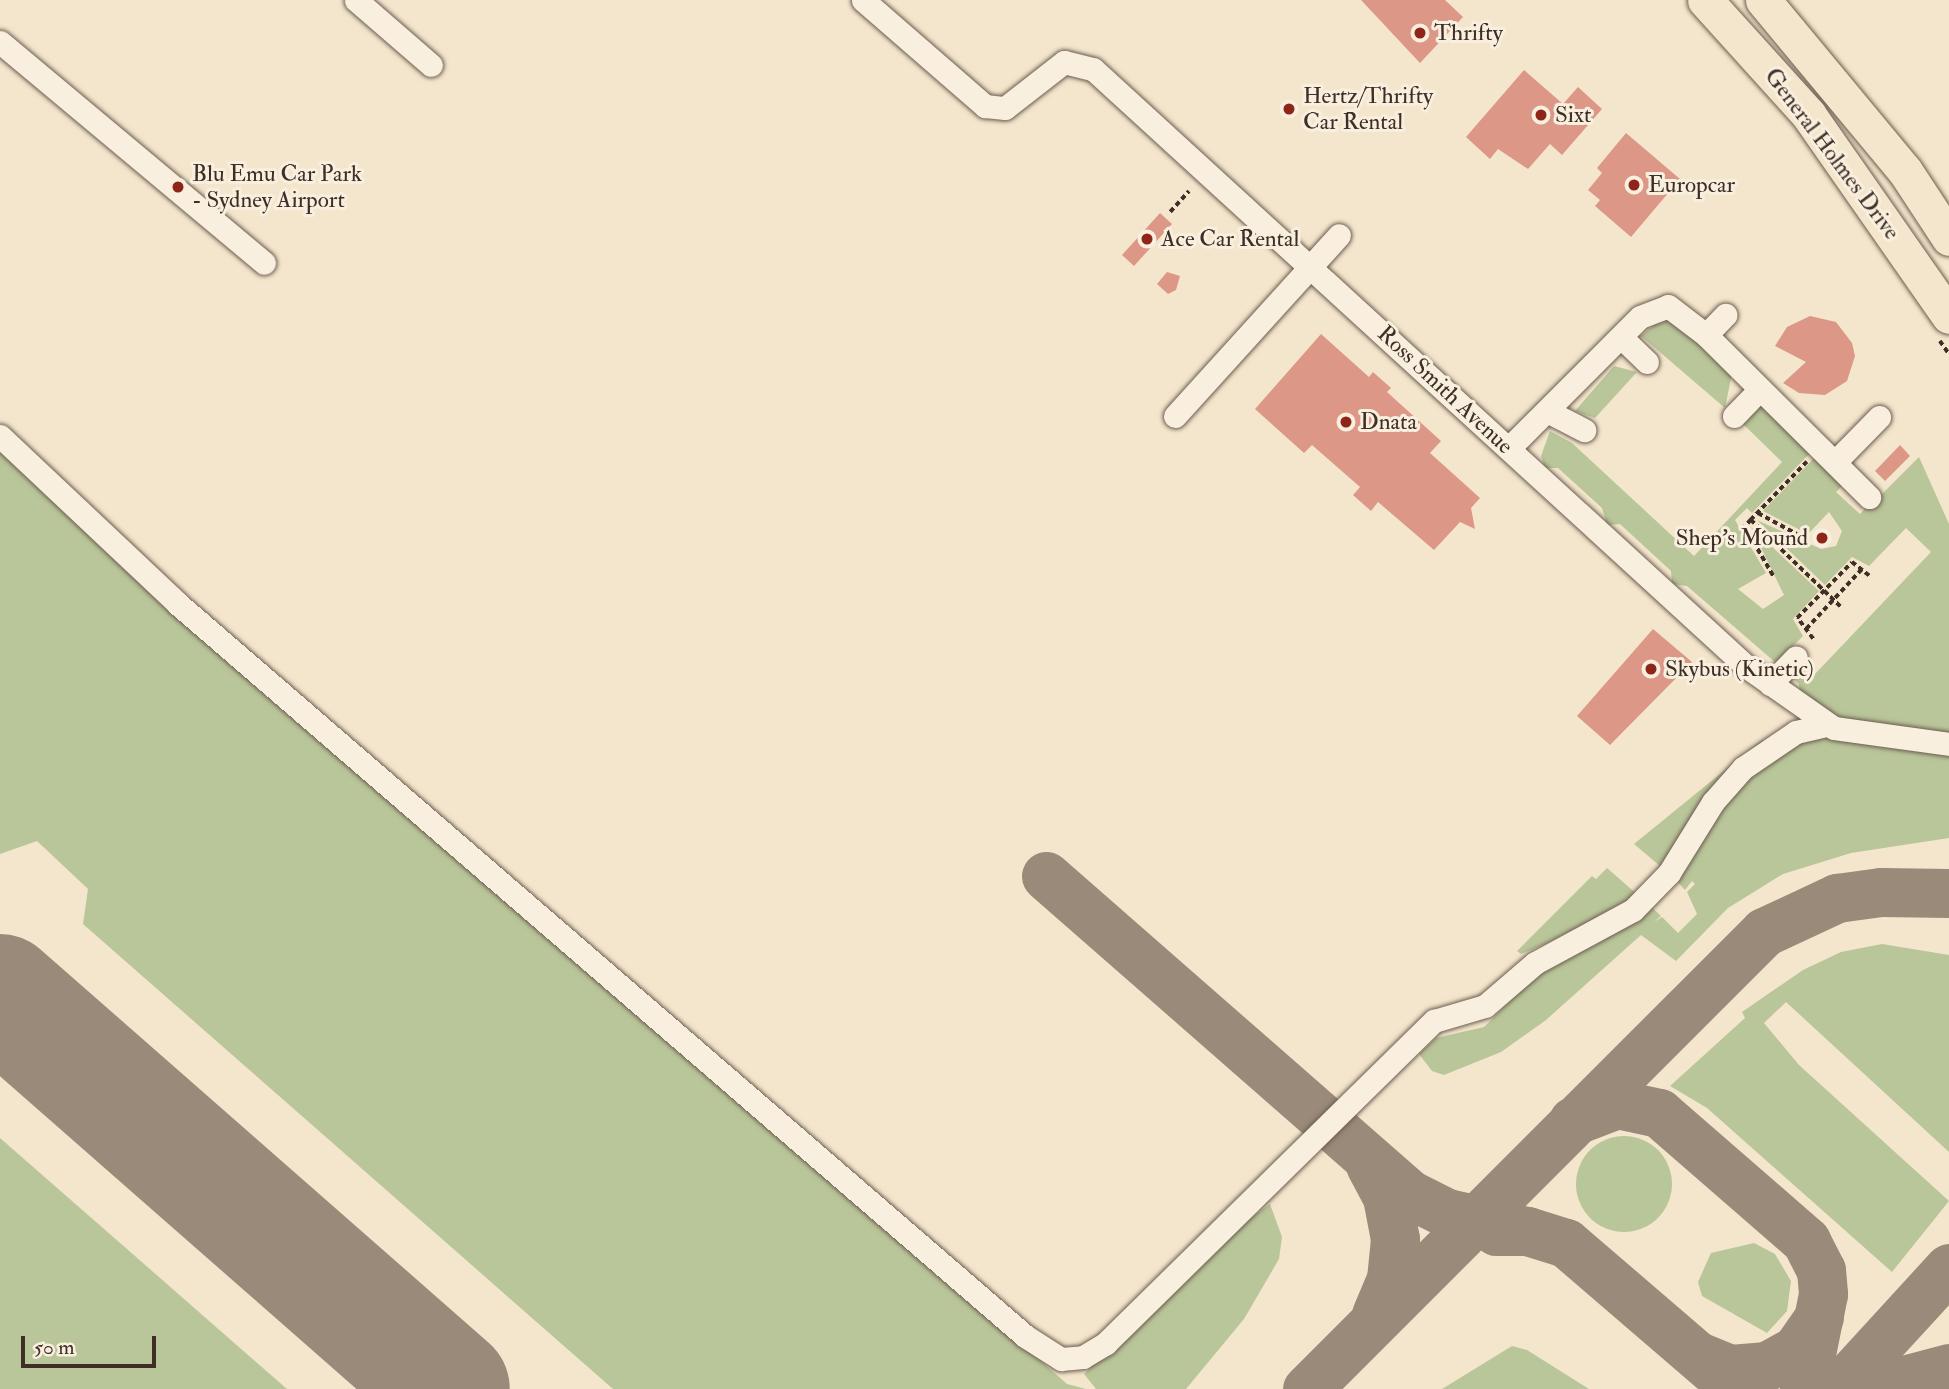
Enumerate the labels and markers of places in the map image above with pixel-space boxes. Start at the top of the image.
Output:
place label: Thrifty [1434,19,1503,47]
marker: Thrifty [1412,25,1428,41]
place label: Hertz/Thrifty Car Rental [1303,82,1433,136]
marker: Hertz/Thrifty Car Rental [1281,101,1297,117]
place label: Sixt [1555,101,1591,129]
marker: Sixt [1533,107,1549,123]
place label: Blu Emu Car Park - Sydney Airport [192,160,362,214]
place label: Europcar [1648,171,1735,199]
marker: Europcar [1626,177,1642,193]
marker: Blu Emu Car Park - Sydney Airport [170,179,186,195]
place label: Ace Car Rental [1161,225,1299,253]
marker: Ace Car Rental [1139,231,1155,247]
place label: Dnata [1360,408,1417,436]
marker: Dnata [1338,414,1354,430]
place label: Shep's Mound [1676,524,1808,552]
marker: Shep's Mound [1814,530,1830,546]
place label: Skybus (Kinetic) [1665,655,1814,683]
marker: Skybus (Kinetic) [1643,661,1659,677]

